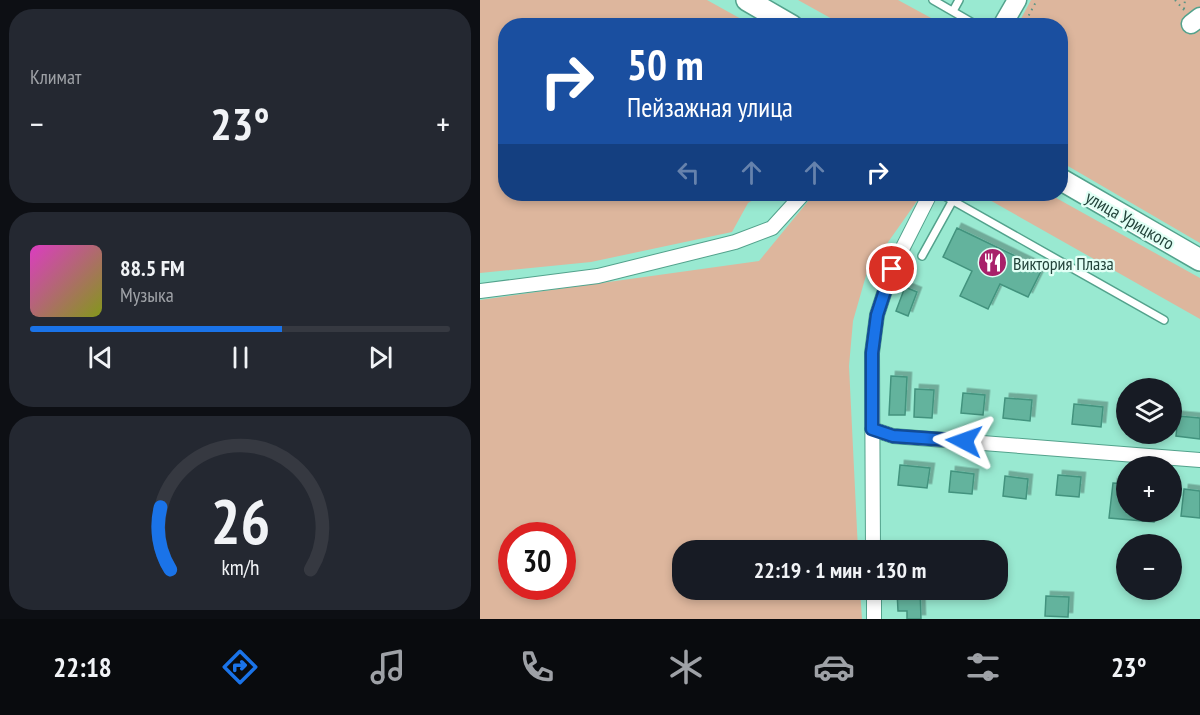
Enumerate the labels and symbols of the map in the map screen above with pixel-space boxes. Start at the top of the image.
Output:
street label: улица Урицкого [1081,185,1179,255]
pin [866,243,917,294]
restaurant icon: Виктория Плаза [976,247,1008,279]
place label: Виктория Плаза [1013,252,1114,275]
position arrow [932,409,996,473]
speed limit sign: 30 [498,522,576,600]

